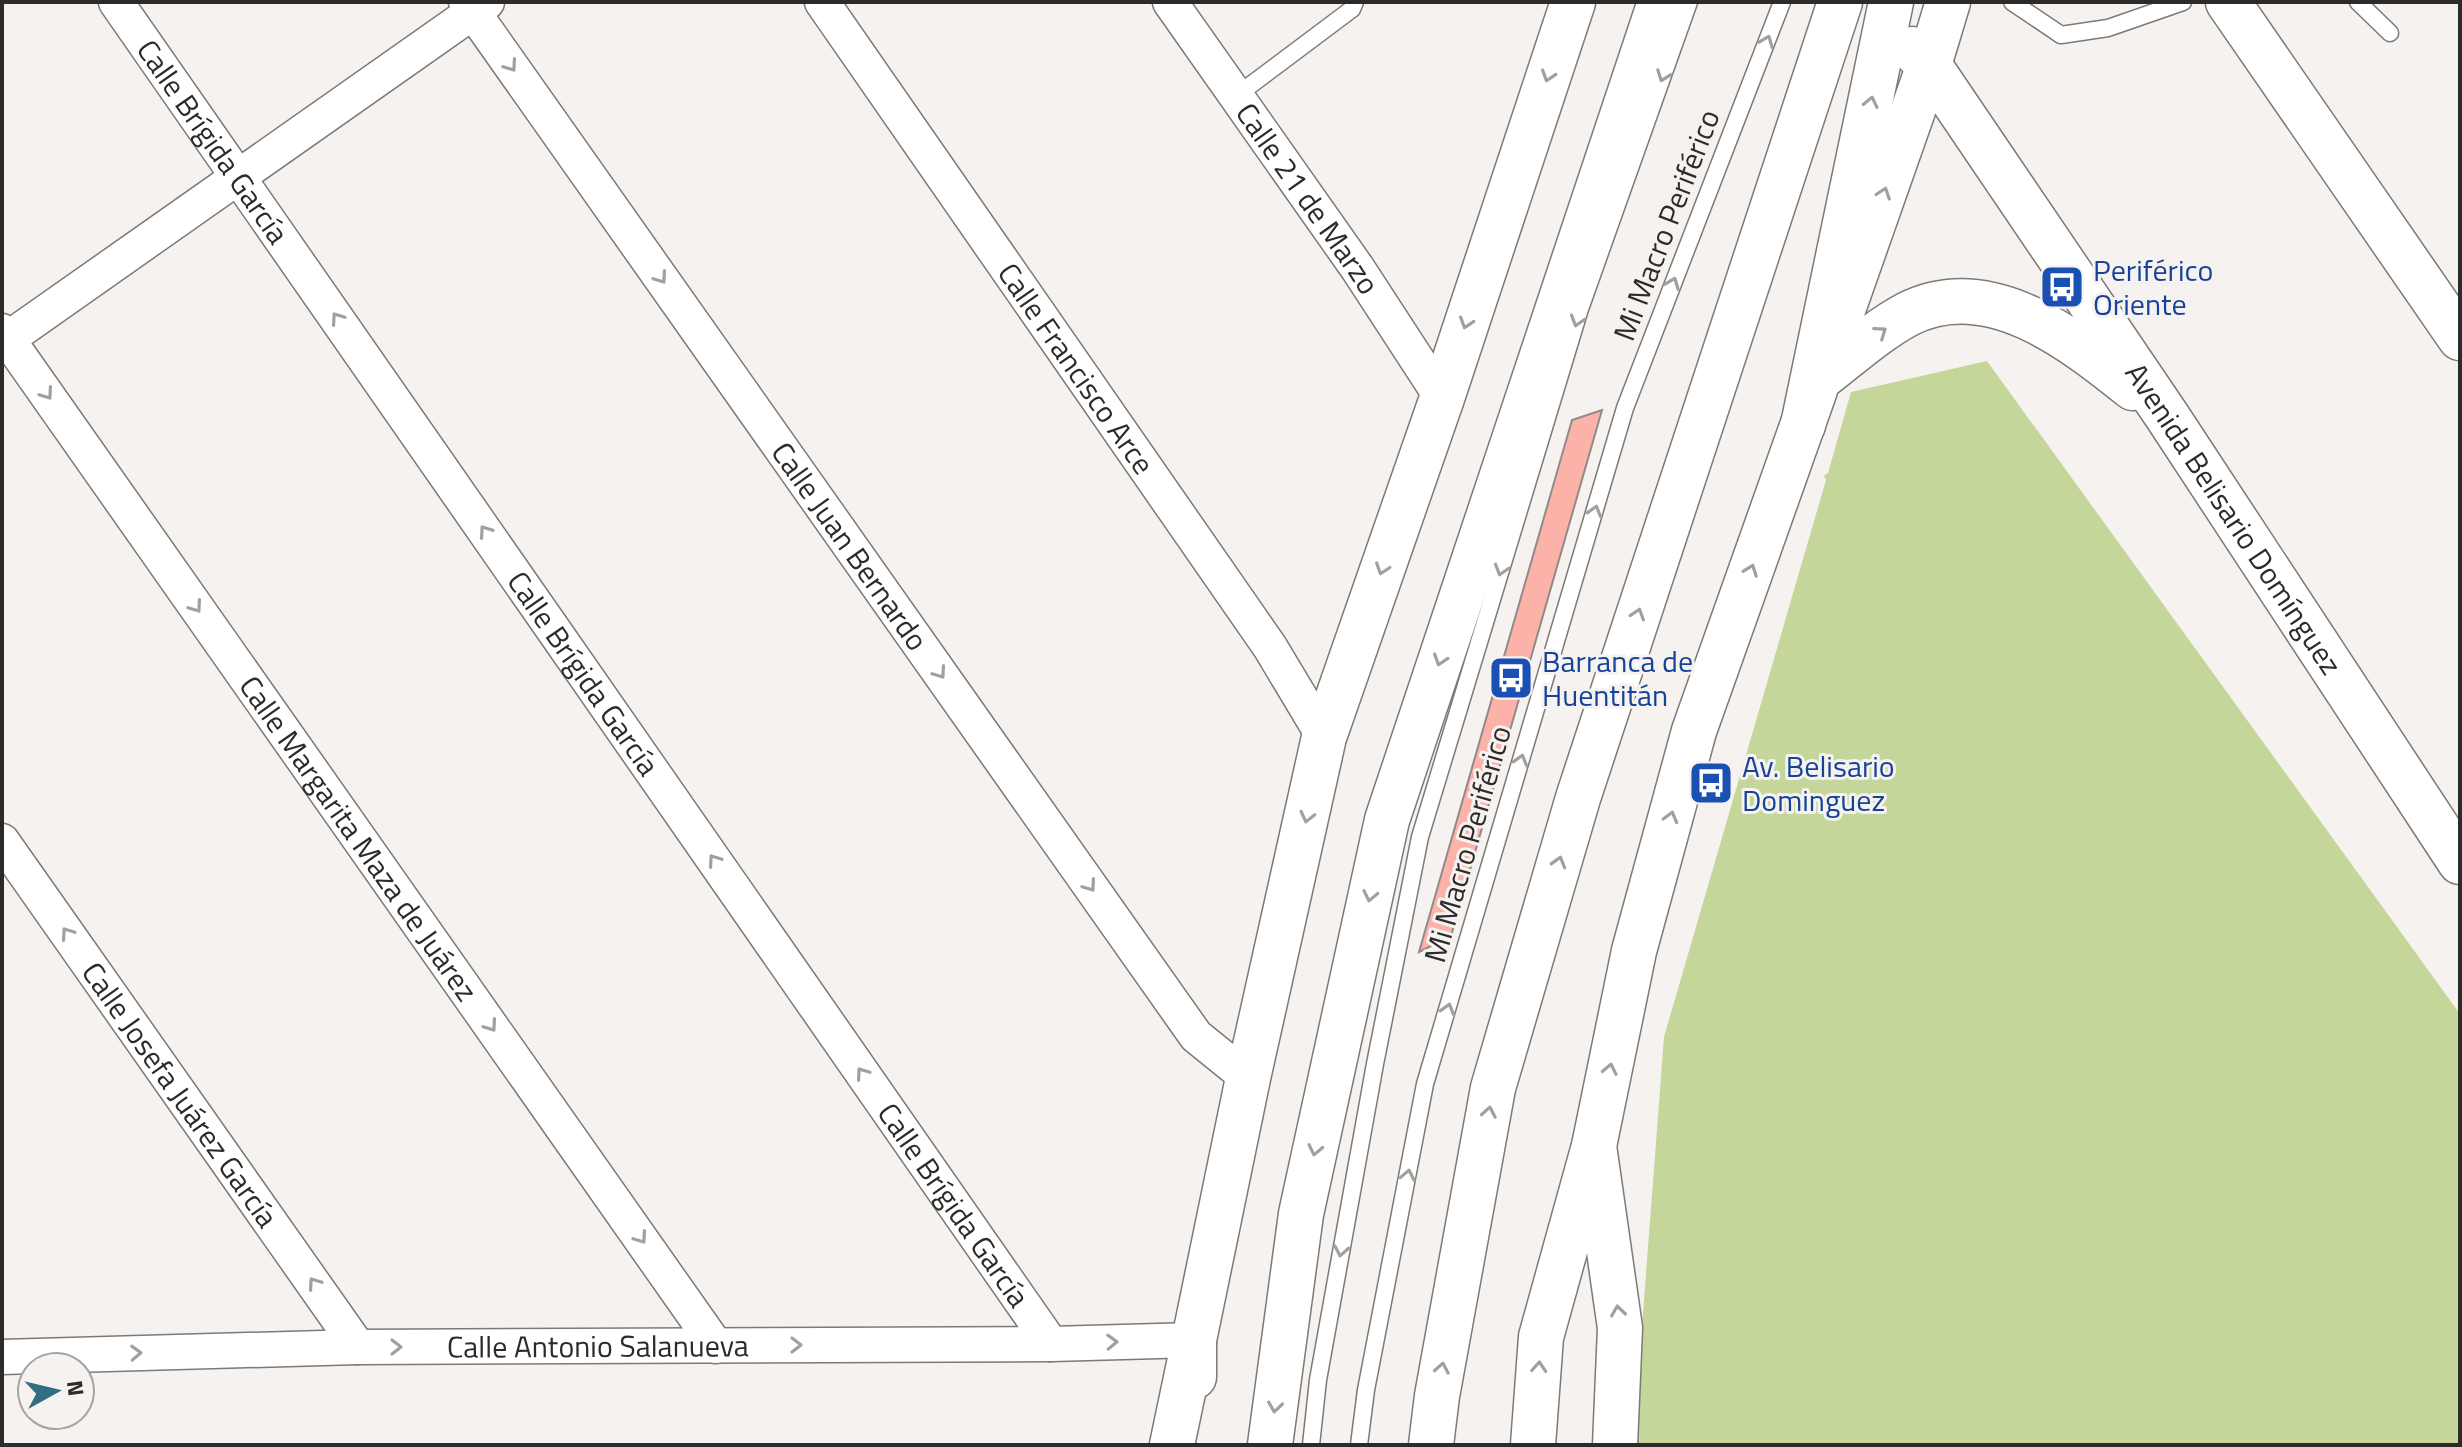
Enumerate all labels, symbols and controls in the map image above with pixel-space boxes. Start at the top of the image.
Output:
street label: Calle Brígida García [126,30,301,253]
one-way arrow [1757,35,1774,49]
one-way arrow [501,57,516,71]
one-way arrow [1542,68,1558,82]
one-way arrow [1656,68,1672,82]
street label: Calle 21 de Marzo [1225,93,1391,303]
one-way arrow [1862,95,1879,109]
street label: Mi Macro Periférico [1601,103,1731,347]
one-way arrow [1875,186,1891,200]
place label: Periférico Oriente [2093,247,2213,327]
street label: Calle Francisco Arce [987,253,1166,484]
bus stop icon: Periférico Oriente [2038,263,2086,311]
one-way arrow [651,270,666,284]
one-way arrow [1663,277,1680,291]
one-way arrow [332,312,347,326]
one-way arrow [1570,313,1586,327]
one-way arrow [1460,315,1476,329]
one-way arrow [1873,327,1887,342]
street label: Avenida Belisario Domínguez [2114,353,2354,684]
one-way arrow [37,386,52,400]
street label: Calle Juan Bernardo [760,432,940,660]
one-way arrow [1585,504,1602,518]
one-way arrow [480,526,495,540]
street label: Calle Brígida García [496,561,671,785]
one-way arrow [1376,561,1392,575]
one-way arrow [1494,562,1510,576]
one-way arrow [1742,564,1758,578]
one-way arrow [187,598,201,613]
one-way arrow [1629,608,1645,622]
place label: Barranca de Huentitán [1542,638,1693,718]
one-way arrow [1434,652,1450,666]
bus stop icon: Barranca de Huentitán [1487,654,1535,702]
one-way arrow [930,665,945,679]
street label: Calle Margarita Maza de Juárez [228,666,489,1010]
street label: Mi Macro Periférico [1411,720,1523,968]
place label: Av. Belisario Dominguez [1742,743,1895,823]
one-way arrow [1512,754,1528,767]
bus stop icon: Av. Belisario Dominguez [1687,759,1735,807]
one-way arrow [1299,810,1316,823]
one-way arrow [1661,810,1678,824]
one-way arrow [709,854,724,868]
one-way arrow [1550,855,1566,869]
one-way arrow [1080,877,1095,891]
one-way arrow [1362,889,1379,902]
one-way arrow [62,928,77,942]
street label: Calle Josefa Juárez García [71,952,290,1237]
one-way arrow [1438,1003,1455,1017]
one-way arrow [481,1017,496,1031]
one-way arrow [1600,1063,1617,1076]
one-way arrow [857,1068,872,1082]
street label: Calle Brígida García [866,1093,1042,1317]
one-way arrow [1479,1105,1496,1119]
one-way arrow [1307,1143,1324,1157]
one-way arrow [1398,1169,1415,1182]
one-way arrow [631,1230,646,1244]
one-way arrow [1334,1244,1351,1258]
one-way arrow [309,1278,323,1292]
one-way arrow [1610,1304,1627,1318]
street label: Calle Antonio Salanueva [447,1322,749,1370]
one-way arrow [1106,1334,1119,1351]
one-way arrow [790,1336,803,1354]
one-way arrow [390,1338,403,1356]
one-way arrow [130,1344,143,1362]
north arrow [16,1351,96,1431]
one-way arrow [1530,1360,1547,1373]
one-way arrow [1433,1361,1450,1375]
text: N [58,1378,94,1398]
one-way arrow [1267,1400,1284,1414]

